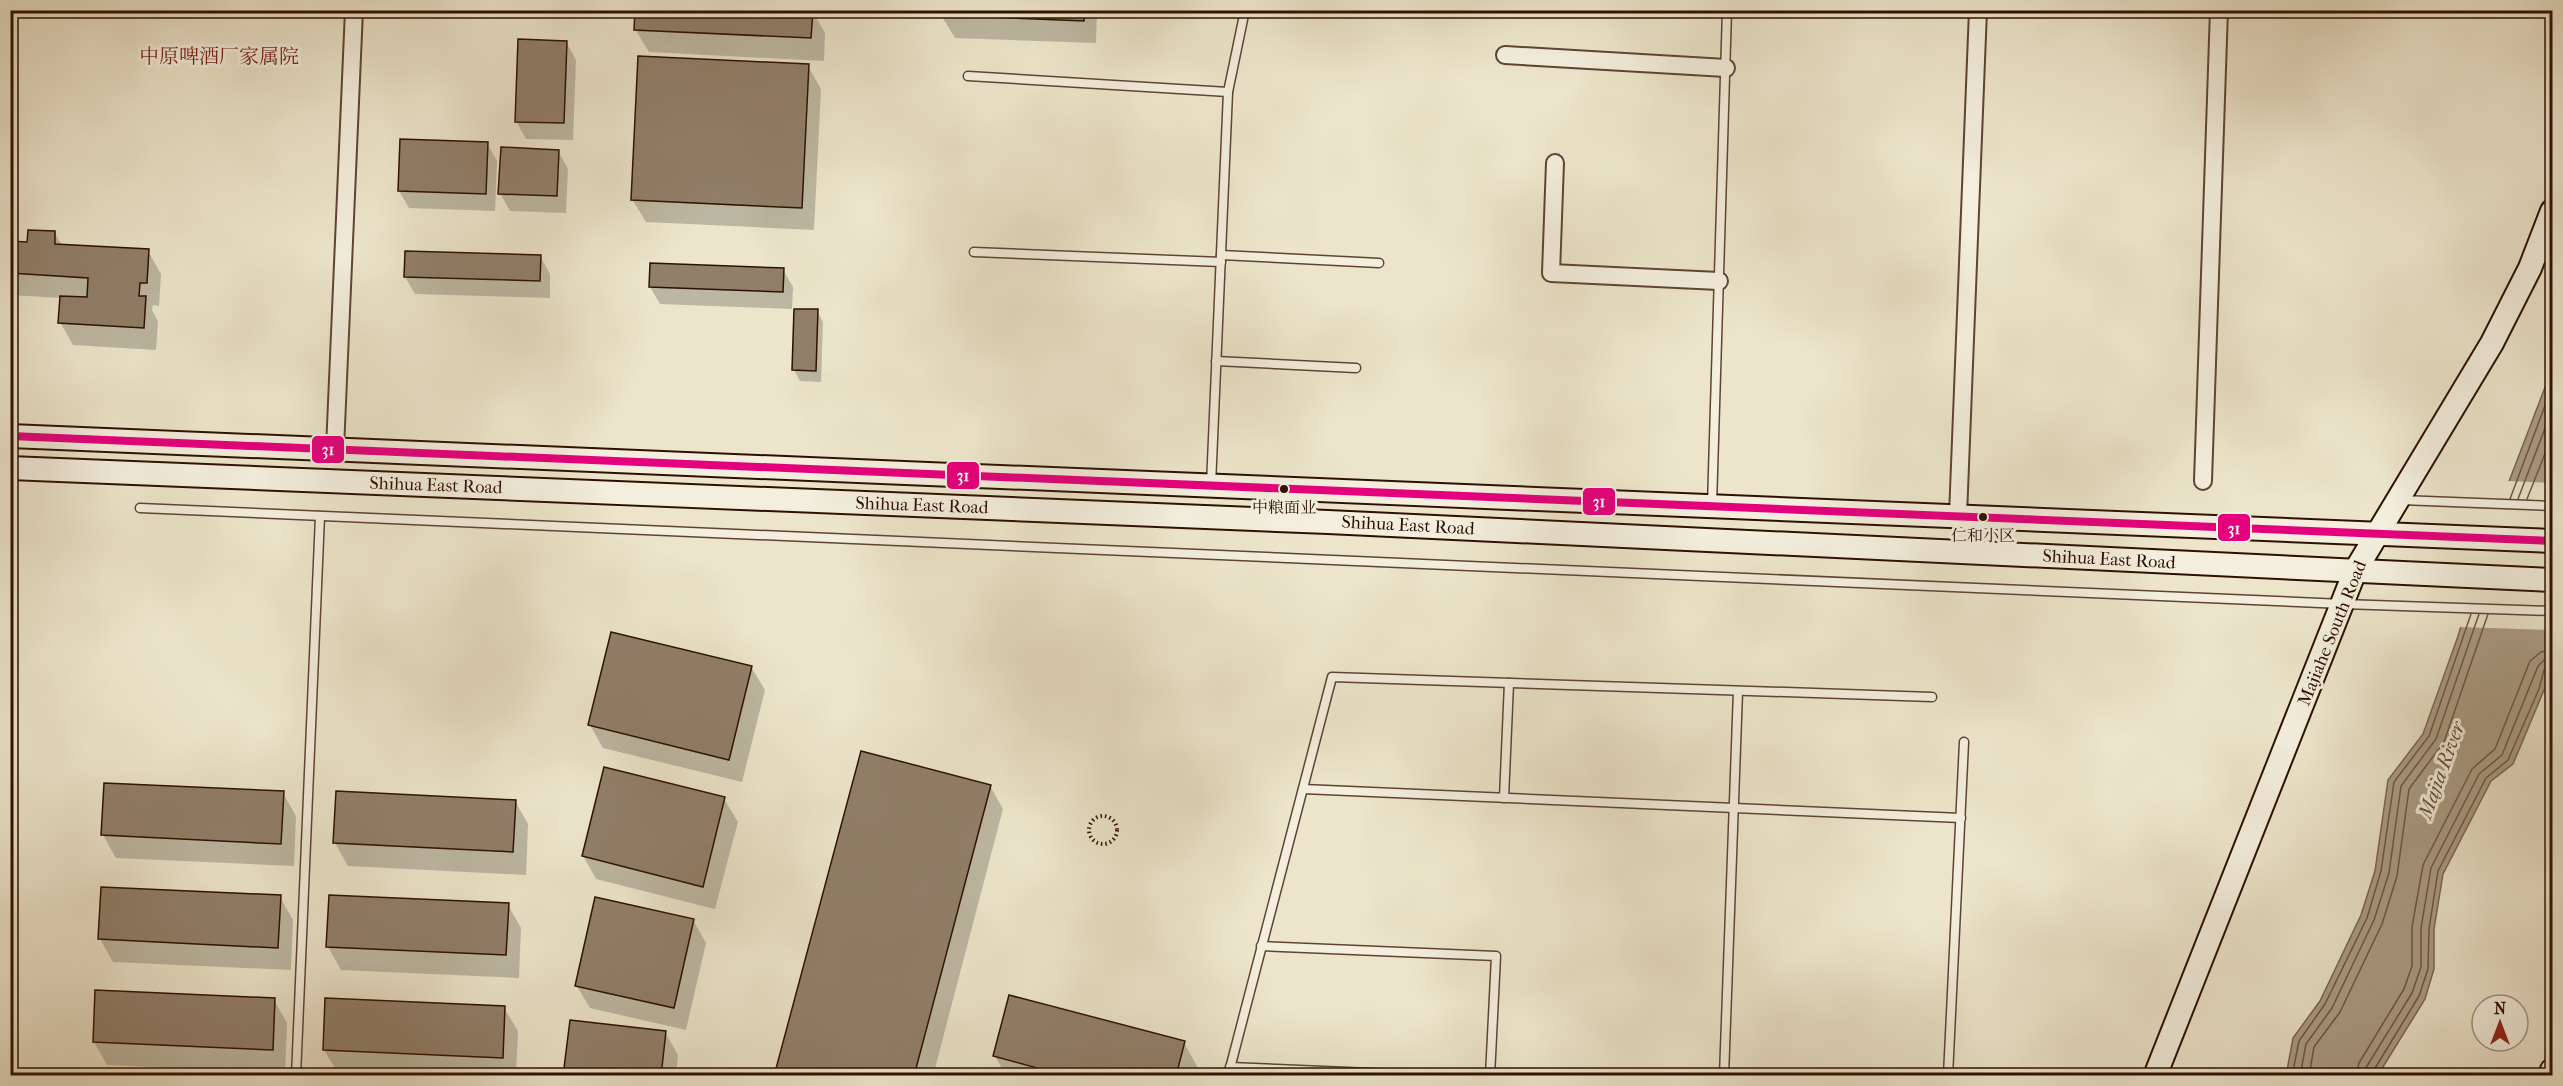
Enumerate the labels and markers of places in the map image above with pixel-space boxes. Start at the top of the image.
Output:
marker: 中粮面业 [1278,483,1290,495]
place label: 中粮面业 [1252,498,1316,517]
marker: 仁和小区 [1977,511,1989,523]
place label: 仁和小区 [1951,526,2015,545]

